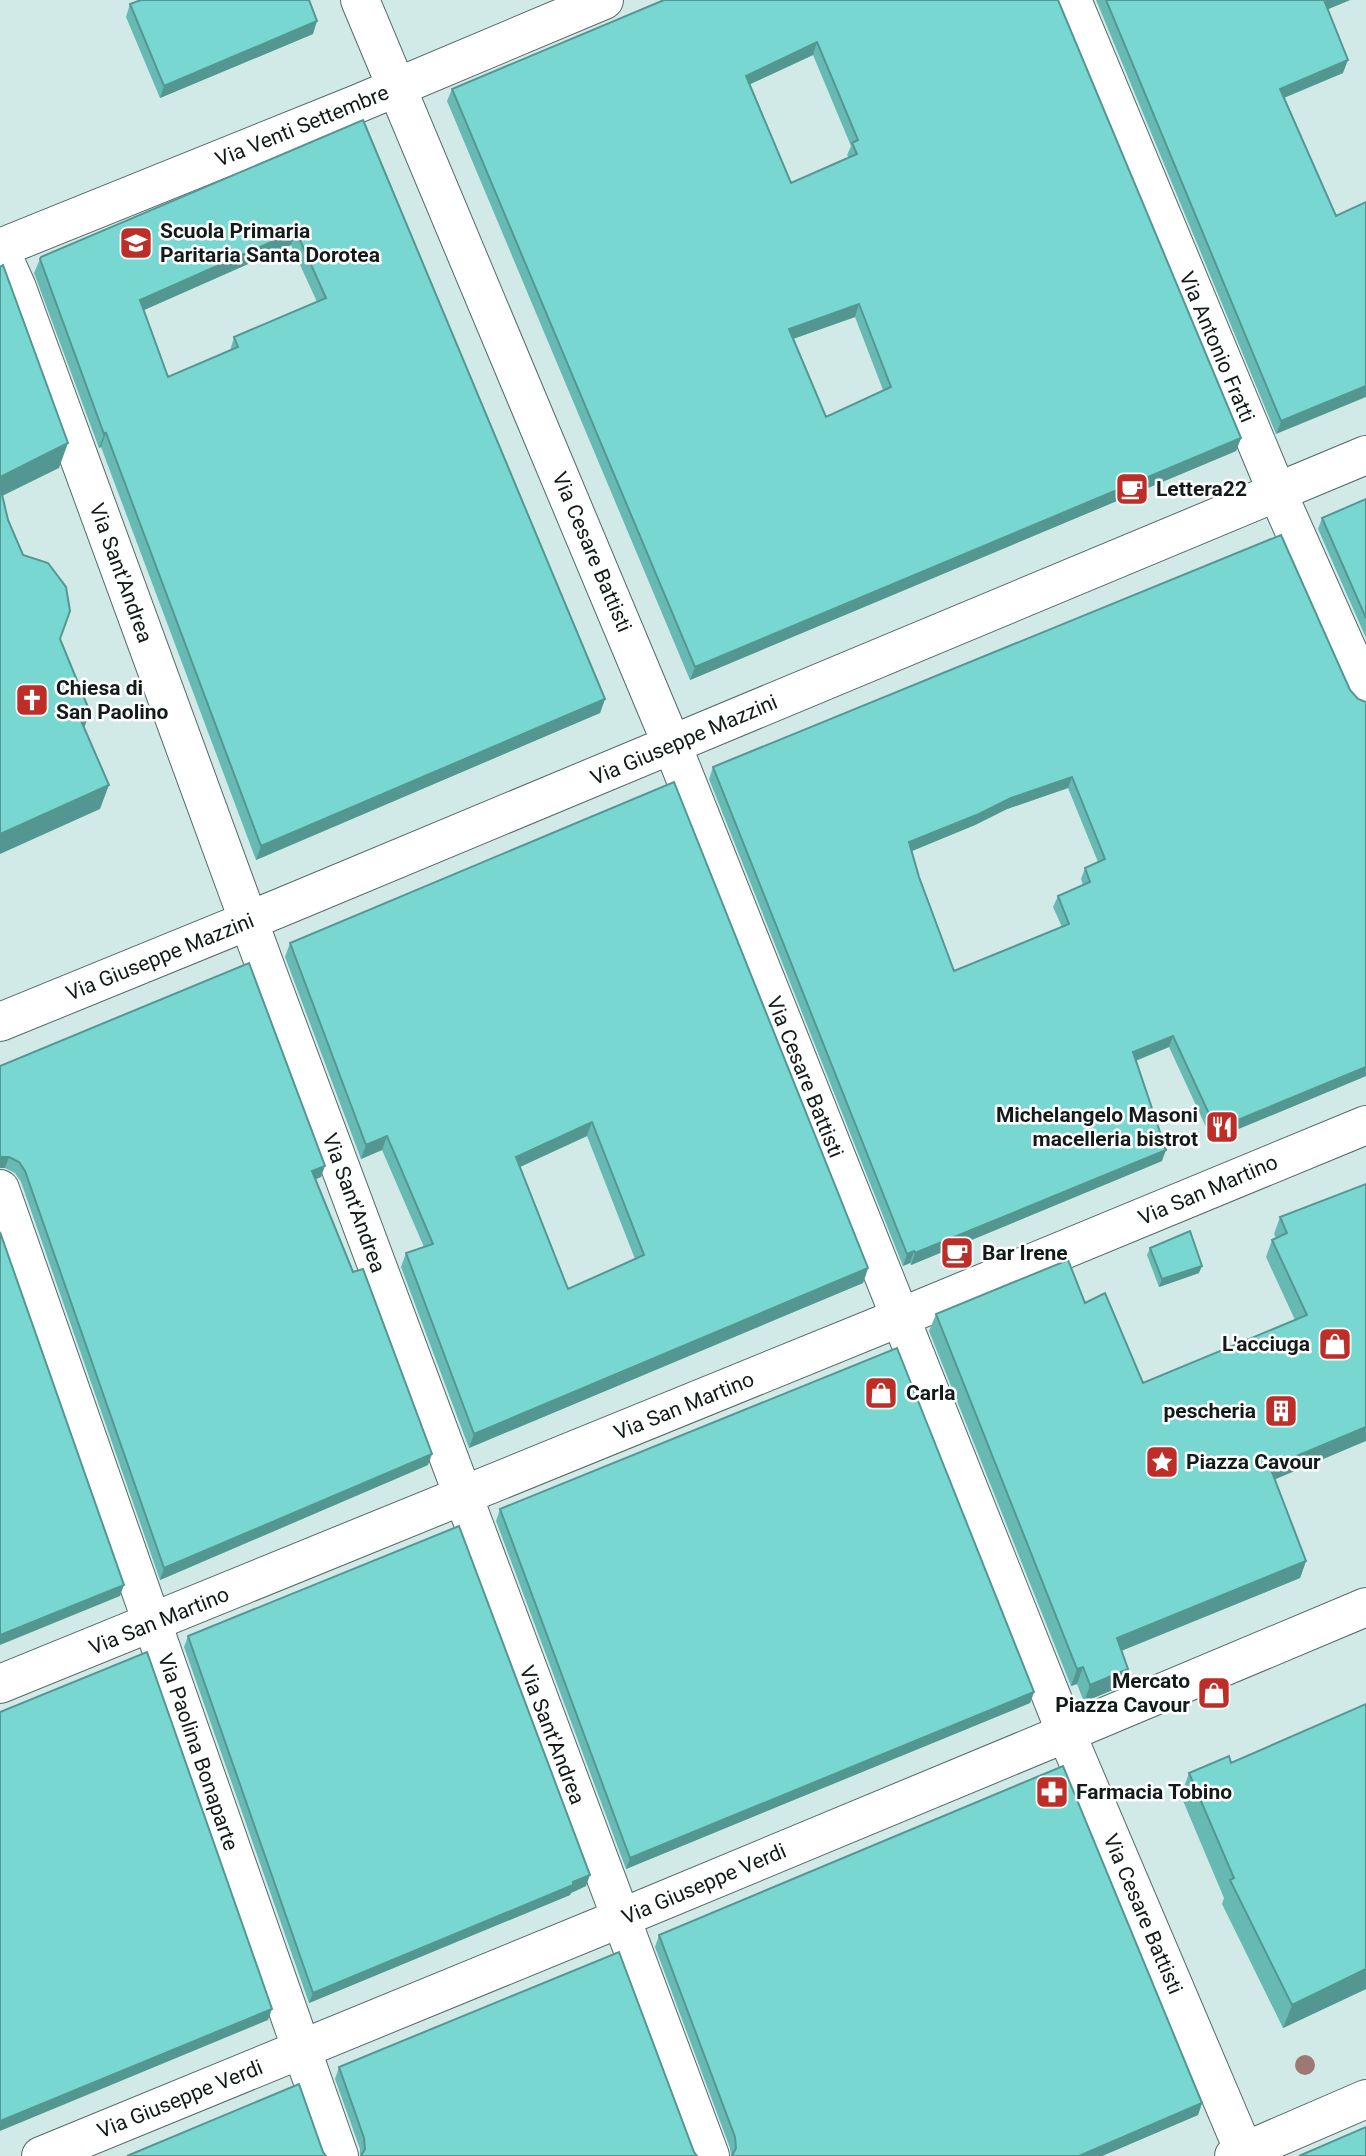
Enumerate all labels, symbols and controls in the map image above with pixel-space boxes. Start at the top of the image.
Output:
street label: Via Venti Settembre [212,80,392,172]
place label: Scuola Primaria Paritaria Santa Dorotea [160,219,380,267]
school or university icon: Scuola Primaria Paritaria Santa Dorotea [117,224,155,262]
street label: Via Antonio Fratti [1174,268,1260,426]
street label: Via Cesare Battisti [547,468,637,636]
cafe icon: Lettera22 [1113,470,1151,508]
place label: Lettera22 [1156,477,1247,501]
street label: Via Sant'Andrea [85,500,157,646]
place label: Chiesa di San Paolino [56,676,169,724]
church icon: Chiesa di San Paolino [13,681,51,719]
street label: Via Giuseppe Mazzini [587,690,781,790]
street label: Via Giuseppe Mazzini [63,908,257,1006]
street label: Via Cesare Battisti [762,993,848,1161]
place label: Michelangelo Masoni macelleria bistrot [996,1103,1198,1151]
restaurant icon: Michelangelo Masoni macelleria bistrot [1203,1108,1241,1146]
street label: Via Sant'Andrea [318,1130,390,1276]
street label: Via San Martino [1135,1150,1281,1230]
cafe icon: Bar Irene [938,1234,976,1272]
place label: Bar Irene [982,1241,1068,1265]
shop icon: L'acciuga [1316,1325,1354,1363]
place label: L'acciuga [1222,1332,1310,1356]
street label: Via San Martino [611,1367,757,1445]
shop icon: Carla [862,1374,900,1412]
place label: Carla [906,1381,955,1405]
building icon: pescheria [1262,1392,1300,1430]
place label: pescheria [1164,1399,1256,1423]
place icon: Piazza Cavour [1143,1443,1181,1481]
place label: Piazza Cavour [1186,1450,1321,1474]
street label: Via San Martino [86,1582,232,1660]
street label: Via Paolina Bonaparte [153,1650,243,1854]
street label: Via Sant'Andrea [515,1662,589,1808]
place label: Mercato Piazza Cavour [1055,1669,1190,1717]
shop icon: Mercato Piazza Cavour [1195,1674,1233,1712]
pharmacy icon: Farmacia Tobino [1033,1773,1071,1811]
place label: Farmacia Tobino [1076,1780,1232,1804]
street label: Via Cesare Battisti [1098,1830,1188,1998]
street label: Via Giuseppe Verdi [618,1839,790,1929]
street label: Via Giuseppe Verdi [94,2055,266,2143]

